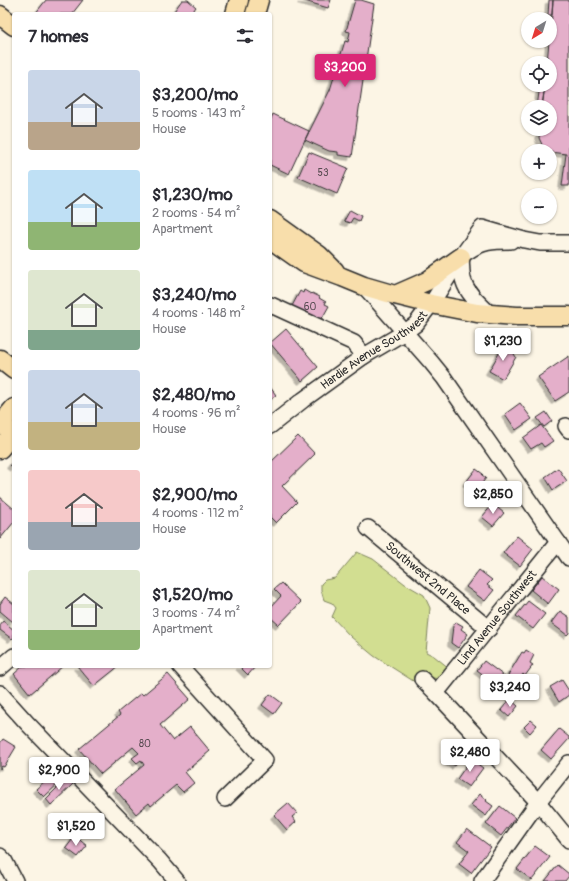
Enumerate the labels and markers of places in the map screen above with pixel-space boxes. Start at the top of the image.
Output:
pin: $3,200 [312,54,378,88]
pin: $1,230 [470,328,536,362]
pin: $2,850 [460,481,526,515]
pin: $3,240 [477,674,543,708]
pin: $2,480 [437,739,503,773]
pin: $2,900 [26,757,92,791]
pin: $1,520 [43,813,109,847]

